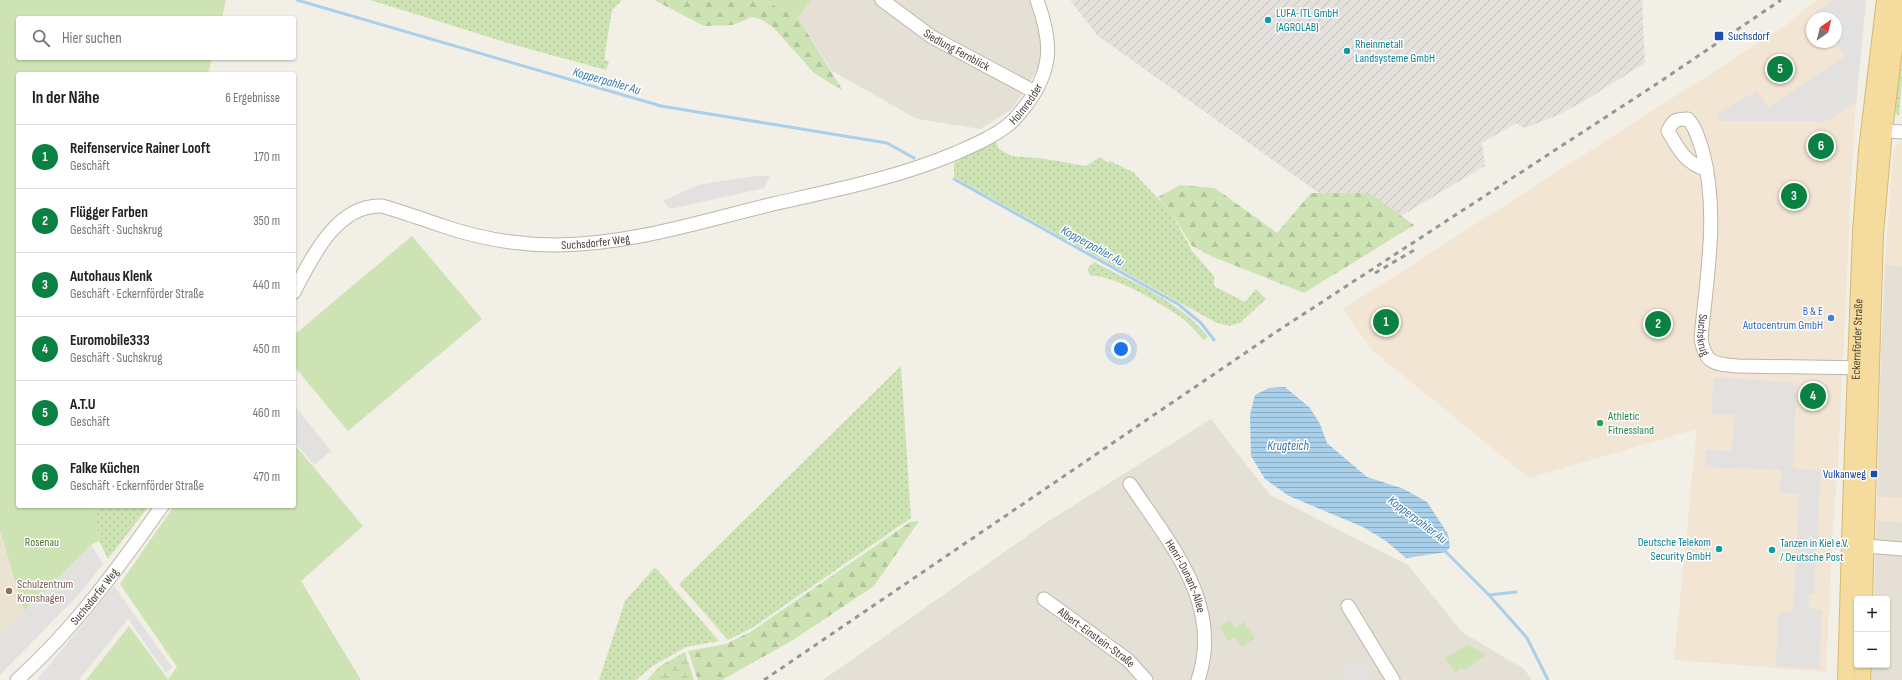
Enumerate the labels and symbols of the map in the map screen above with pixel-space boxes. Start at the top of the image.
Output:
place label: LUFA-ITL GmbH (AGROLAB) [1276,6,1338,35]
north arrow [1806,12,1842,48]
marker: LUFA-ITL GmbH (AGROLAB) [1263,15,1273,25]
street label: Siedlung Fernblick [920,26,992,75]
place label: Suchsdorf [1728,29,1770,44]
marker: Suchsdorf [1713,30,1725,42]
place label: Rheinmetall Landsysteme GmbH [1355,37,1435,66]
marker: Rheinmetall Landsysteme GmbH [1342,46,1352,56]
pin: 5 [1767,54,1793,84]
water label: Kopperpahler Au [571,64,643,98]
street label: Holmredder [1006,81,1046,128]
pin: 6 [1808,131,1834,161]
pin: 3 [1781,181,1807,211]
water label: Kopperpahler Au [1058,222,1128,270]
street label: Suchsdorfer Weg [561,231,631,253]
street label: Eckernförder Straße [1849,298,1867,380]
place label: B & E Autocentrum GmbH [1742,304,1823,333]
pin: 1 [1373,307,1399,337]
pin: 2 [1645,309,1671,339]
street label: Suchskrug [1693,313,1713,359]
marker: B & E Autocentrum GmbH [1826,313,1836,323]
your location [1111,339,1131,359]
pin: 4 [1800,381,1826,411]
place label: Athletic Fitnessland [1607,409,1654,438]
marker: Athletic Fitnessland [1595,418,1605,428]
water label: Krugteich [1267,438,1309,454]
place label: Vulkanweg [1823,467,1866,482]
marker: Vulkanweg [1869,469,1879,479]
water label: Kopperpahler Au [1385,492,1451,548]
park label: Rosenau [25,535,59,550]
place label: Deutsche Telekom Security GmbH [1638,535,1711,564]
place label: Tanzen in Kiel e.V. / Deutsche Post [1780,536,1849,565]
street label: Henri-Dunant-Allee [1162,537,1208,614]
marker: Deutsche Telekom Security GmbH [1714,544,1724,554]
marker: Tanzen in Kiel e.V. / Deutsche Post [1767,545,1777,555]
street label: Suchsdorfer Weg [67,565,122,628]
place label: Schulzentrum Kronshagen [17,577,74,606]
marker: Schulzentrum Kronshagen [4,586,14,596]
street label: Albert-Einstein-Straße [1054,604,1138,671]

